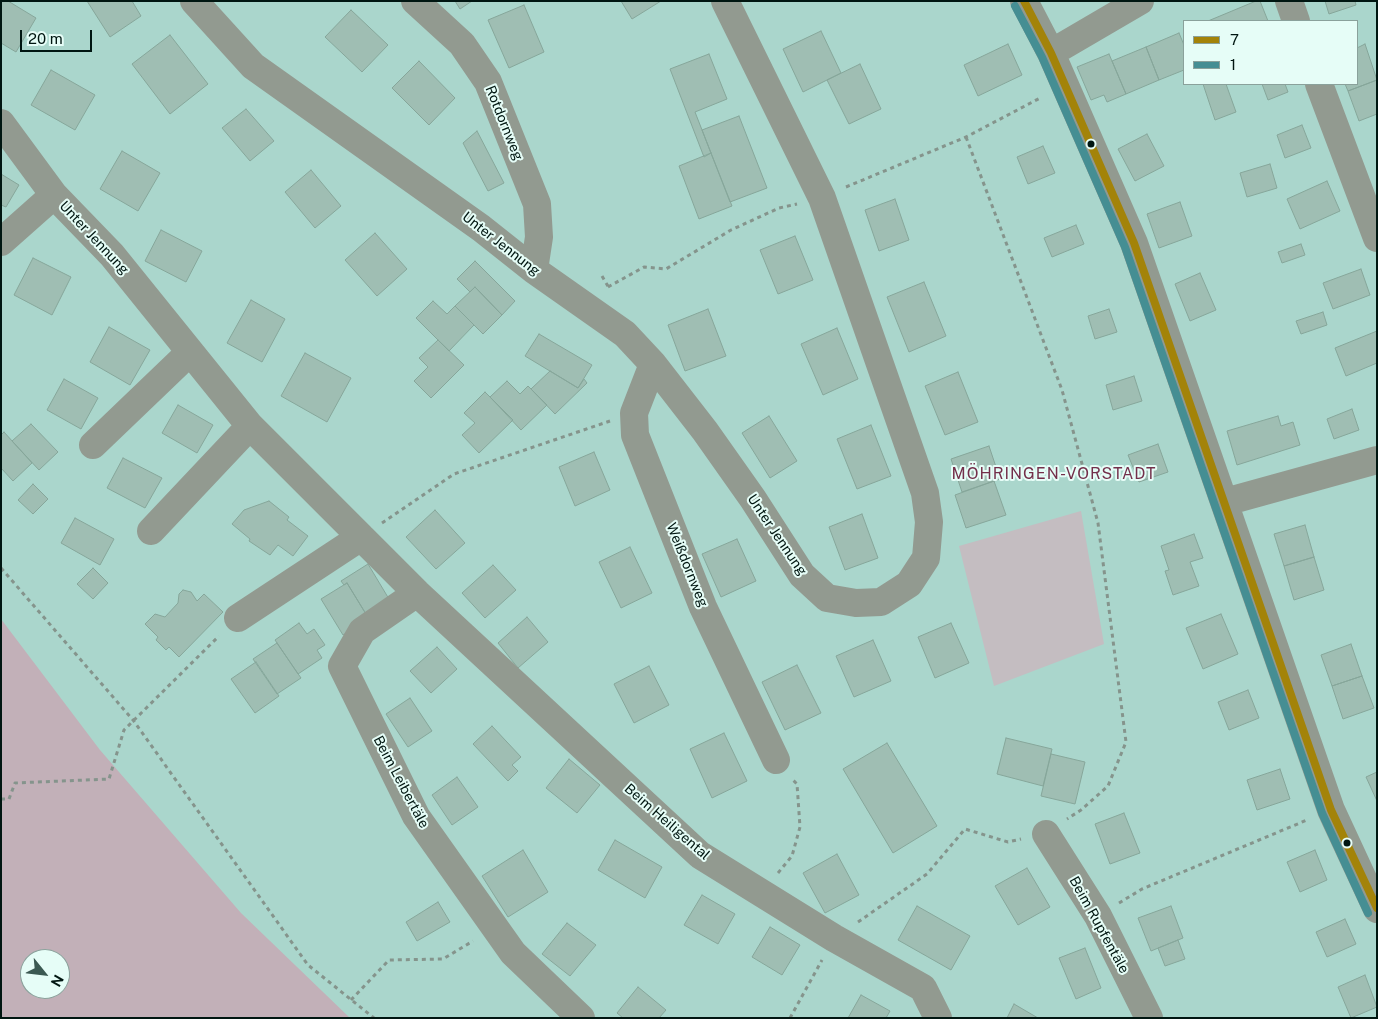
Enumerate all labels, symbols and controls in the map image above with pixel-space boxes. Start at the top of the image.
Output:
scale bar [22,20,95,52]
legend [1183,20,1358,85]
text: 20 m [28,30,63,47]
text: 7 [1230,31,1239,48]
text: 1 [1230,56,1236,73]
street label: Rotdornweg [481,83,527,163]
unlabelled marker [1086,139,1096,149]
street label: Unter Jennung [56,198,132,278]
street label: Unter Jennung [459,208,543,280]
district label: MÖHRINGEN-VORSTADT [949,464,1159,484]
street label: Unter Jennung [744,491,810,579]
street label: Weißdornweg [662,520,712,610]
street label: Beim Leibertäle [370,733,432,831]
street label: Beim Heiligental [621,780,713,864]
unlabelled marker [1342,838,1352,848]
street label: Beim Rupfentäle [1065,874,1133,976]
north arrow [20,949,70,999]
text: N [48,972,67,989]

